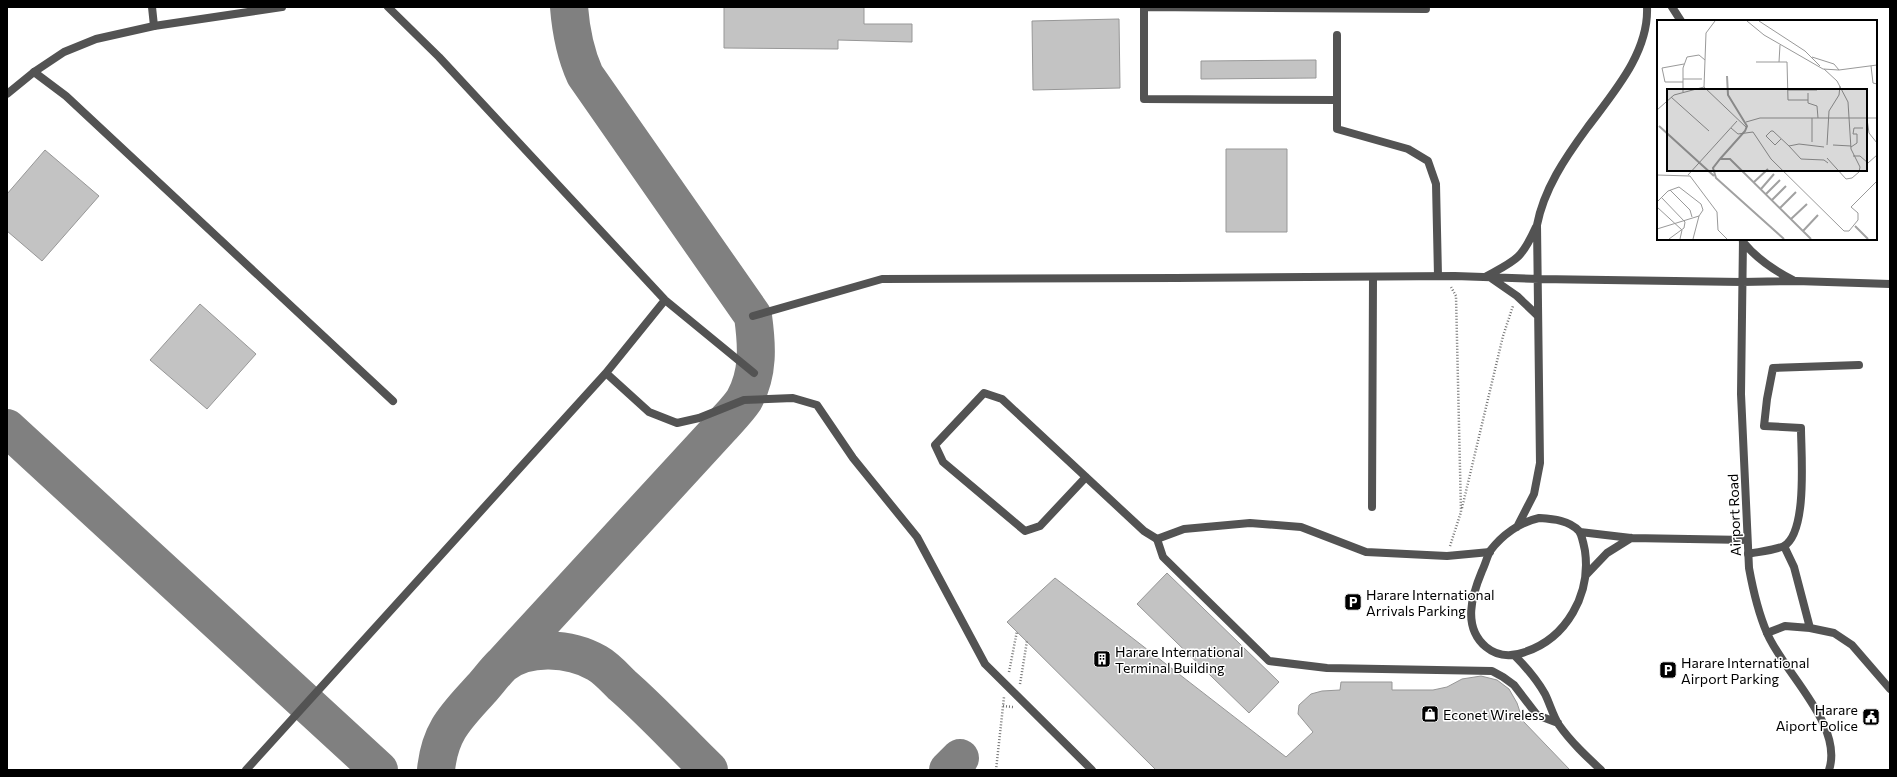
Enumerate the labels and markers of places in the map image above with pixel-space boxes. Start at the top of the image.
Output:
place label: Harare International Arrivals Parking [1366,586,1495,619]
parking icon: Harare International Arrivals Parking [1343,592,1363,612]
place label: Harare International Terminal Building [1115,643,1244,676]
building icon: Harare International Terminal Building [1092,649,1112,669]
place label: Harare International Airport Parking [1681,654,1810,687]
parking icon: Harare International Airport Parking [1658,660,1678,680]
place label: Harare Aiport Police [1776,701,1858,734]
shop icon: Econet Wireless [1420,704,1440,724]
place label: Econet Wireless [1443,706,1545,723]
public building icon: Harare Aiport Police [1861,707,1881,727]

